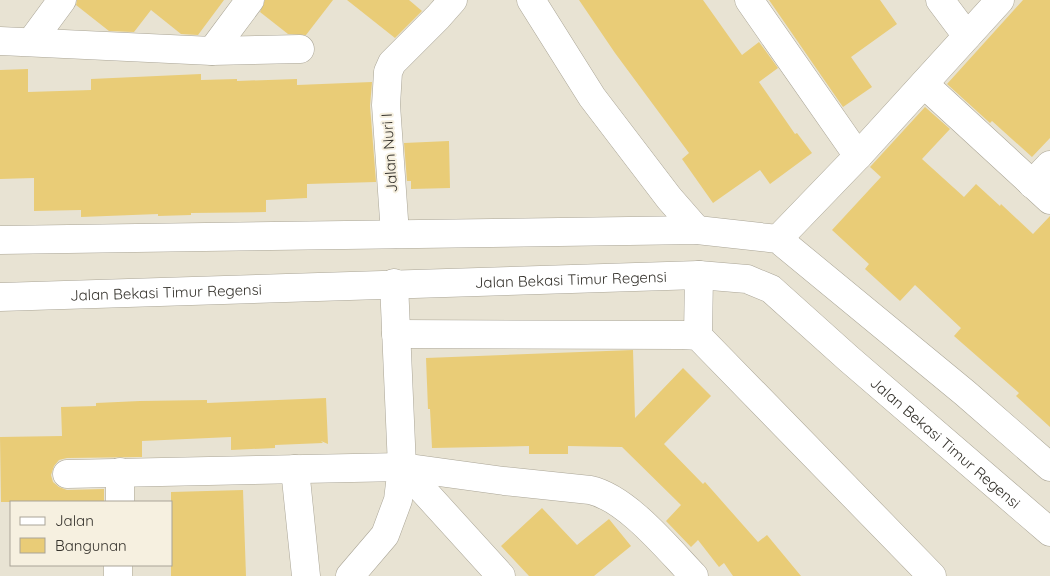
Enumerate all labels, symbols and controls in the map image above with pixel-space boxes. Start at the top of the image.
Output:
street label: Jalan Nuri I [377,113,401,193]
street label: Jalan Bekasi Timur Regensi [474,267,667,292]
street label: Jalan Bekasi Timur Regensi [70,279,262,304]
street label: Jalan Bekasi Timur Regensi [867,372,1025,512]
legend [10,501,172,566]
text: Jalan [55,511,94,530]
text: Bangunan [55,536,127,555]

